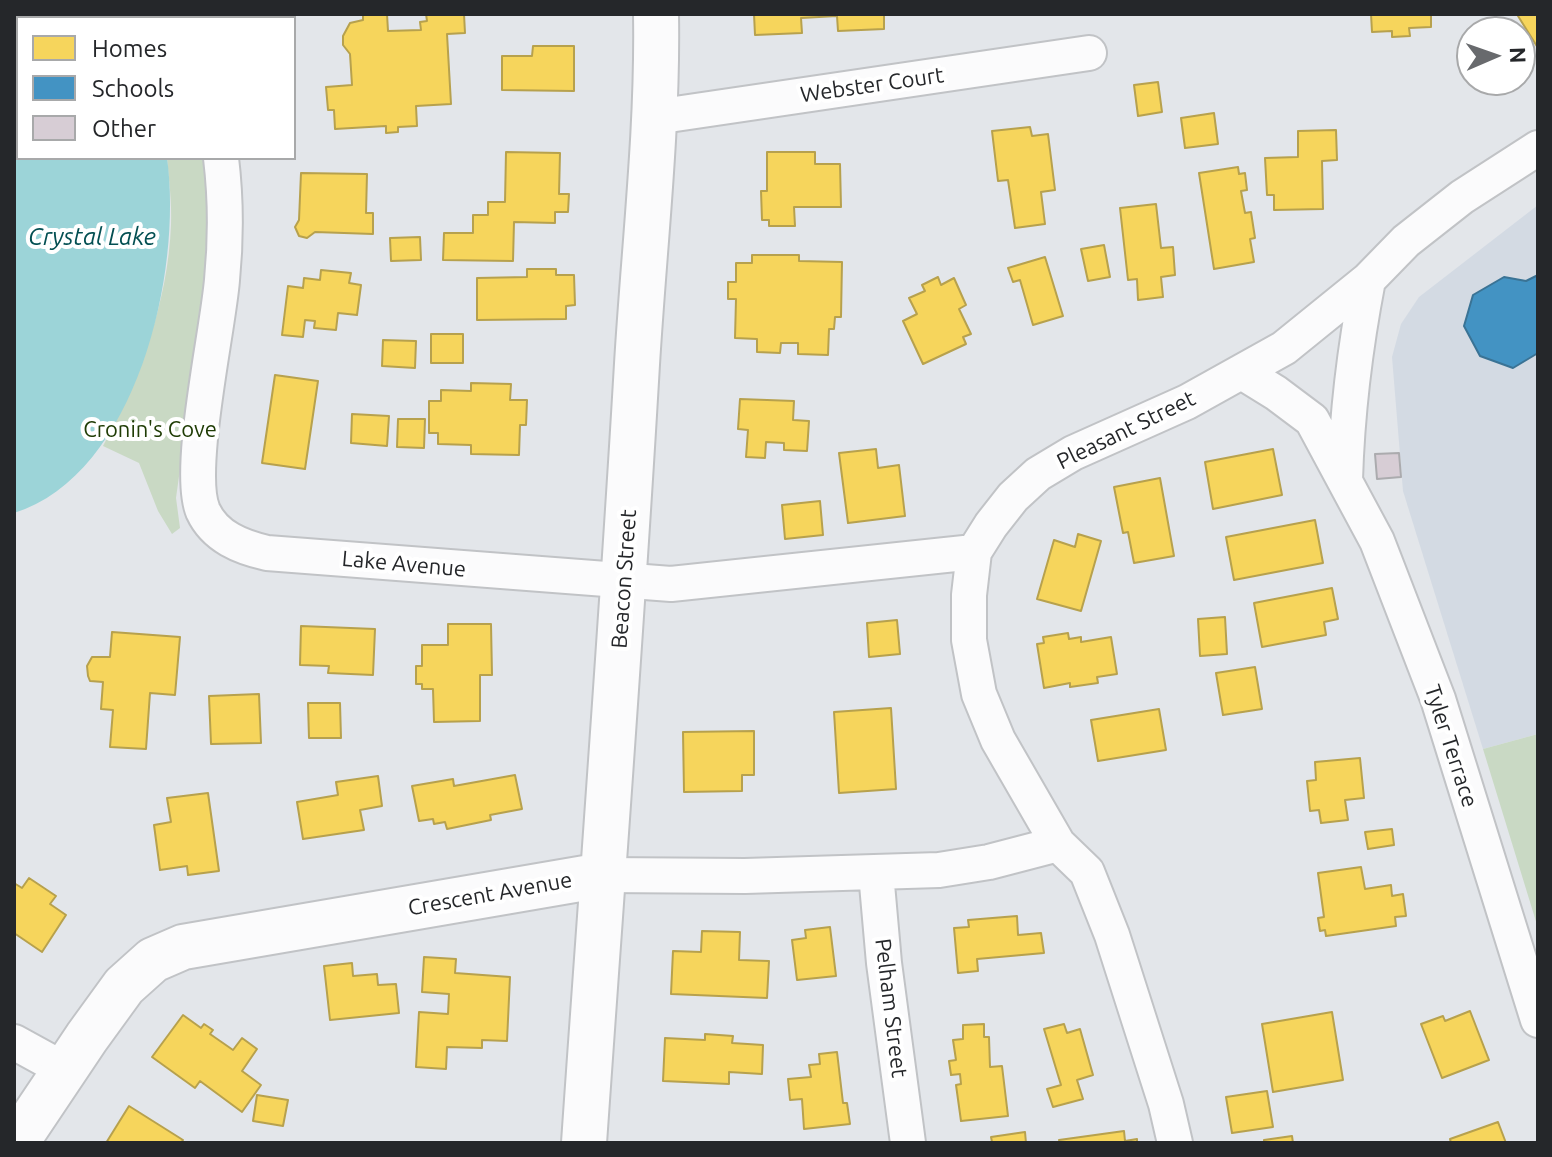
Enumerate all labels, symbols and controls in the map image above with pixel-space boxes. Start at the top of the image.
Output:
legend [16,16,296,160]
north arrow [1456,16,1536,96]
text: Homes [92,35,167,62]
text: N [1506,47,1531,64]
street label: Webster Court [799,62,945,108]
text: Schools [92,75,174,102]
text: Other [92,115,156,142]
water label: Crystal Lake [28,223,156,251]
street label: Pleasant Street [1052,385,1200,475]
park label: Cronin's Cove [83,417,217,443]
street label: Beacon Street [606,509,642,649]
street label: Lake Avenue [341,545,467,583]
street label: Tyler Terrace [1419,681,1483,811]
street label: Crescent Avenue [406,867,574,921]
street label: Pelham Street [869,937,913,1079]

